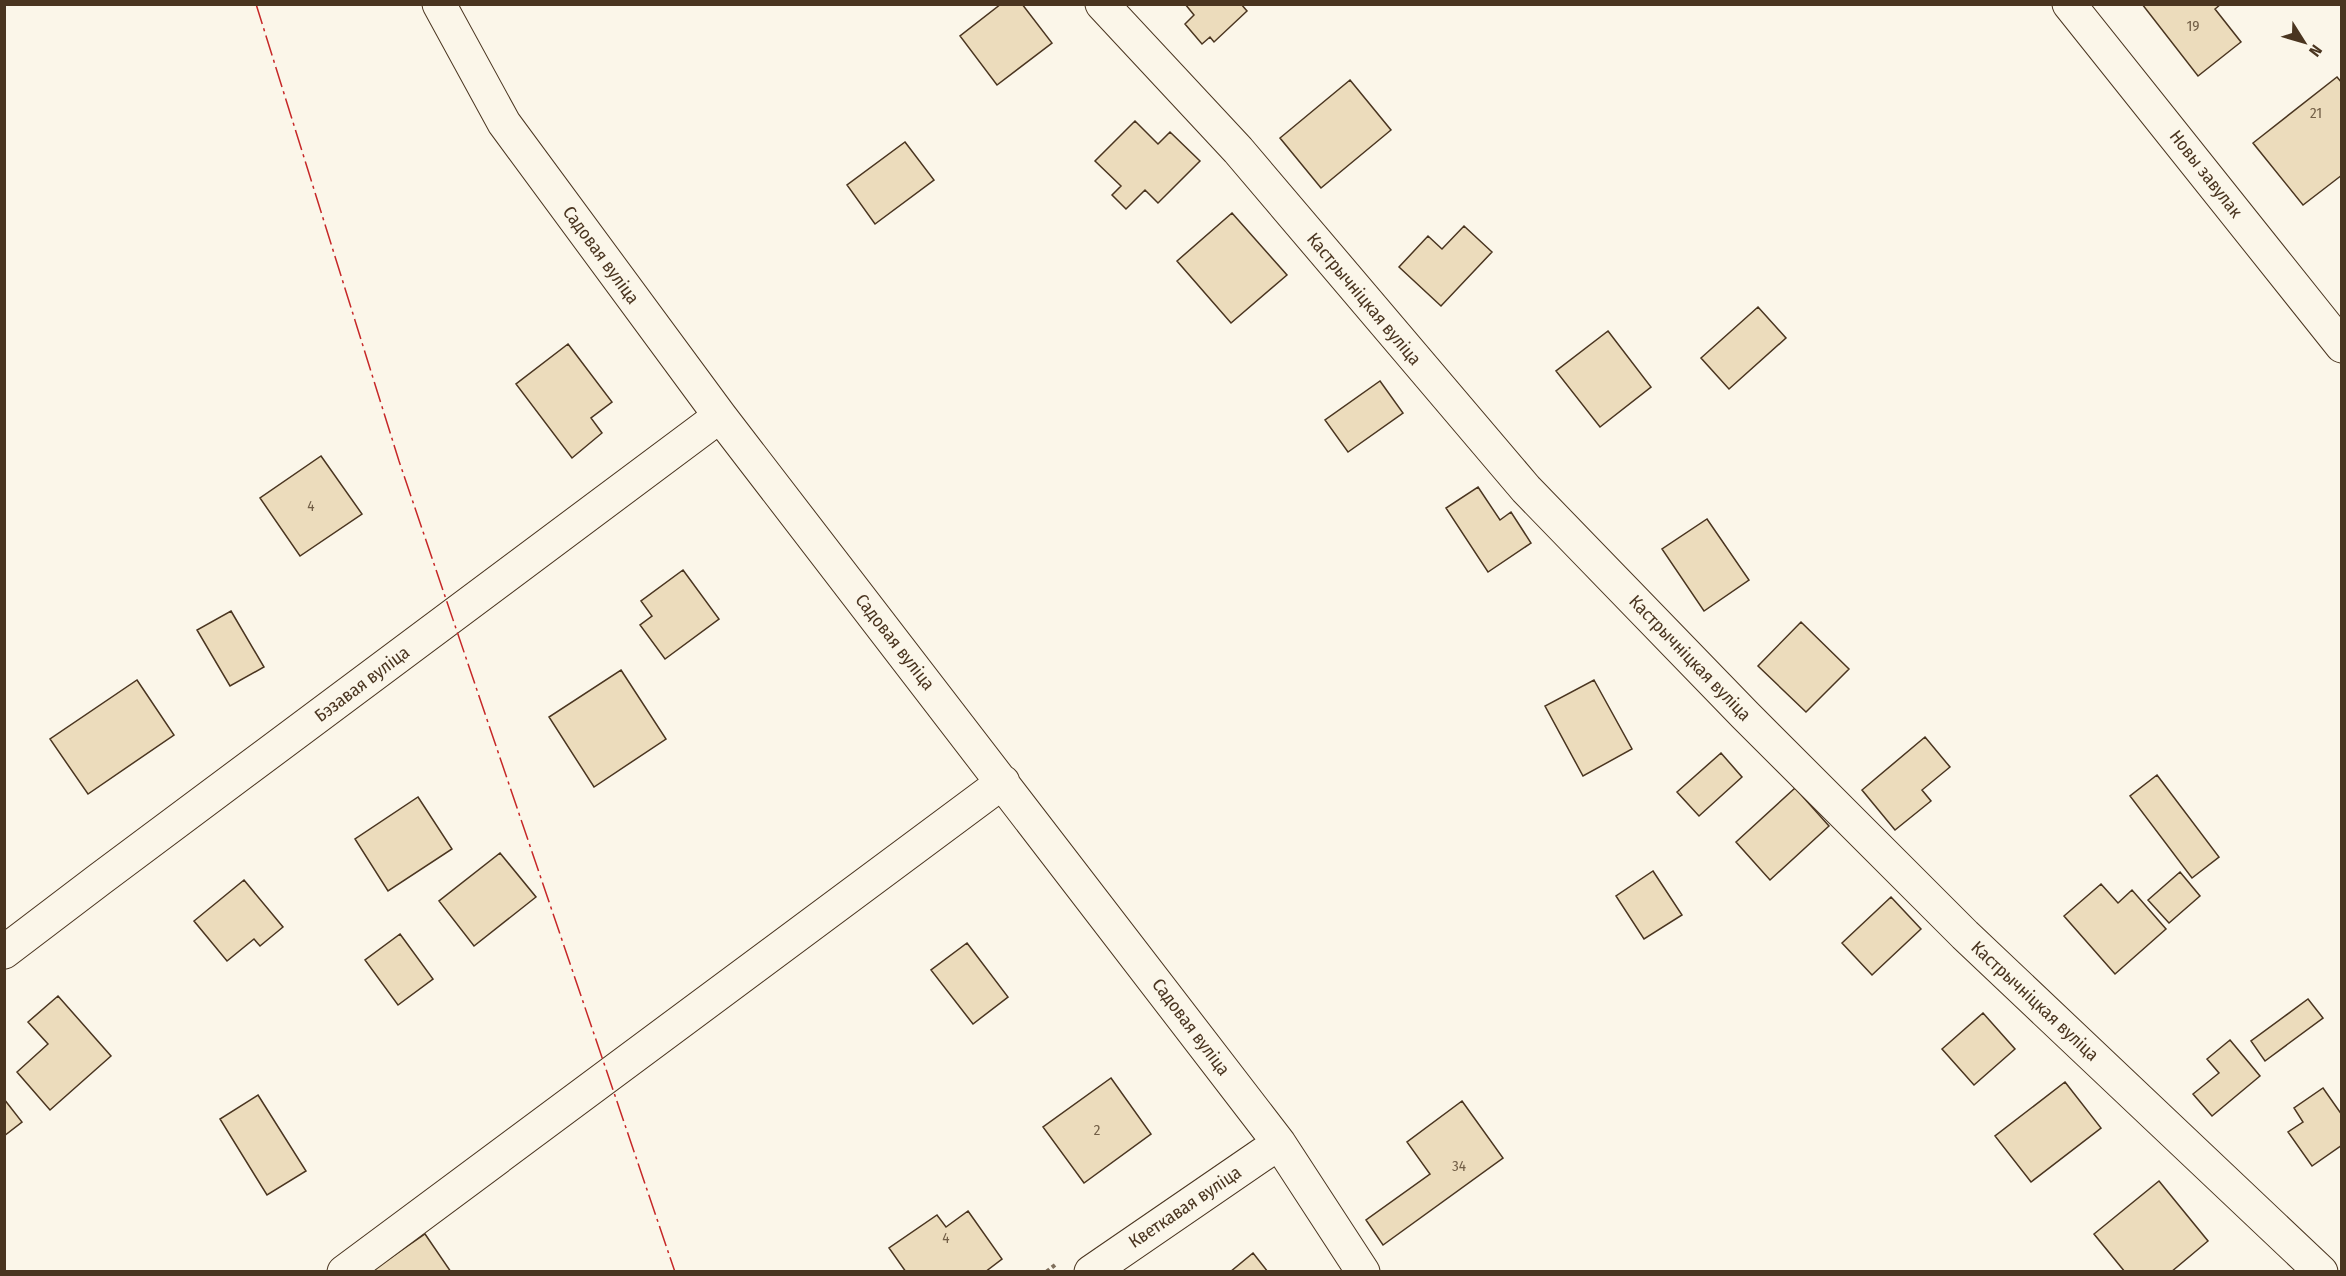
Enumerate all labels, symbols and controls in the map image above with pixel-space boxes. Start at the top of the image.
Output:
north arrow [2274,12,2334,72]
house number: 19 [2186,17,2200,35]
text: N [2305,41,2326,60]
house number: 21 [2310,104,2322,122]
street label: Новы завулак [2165,126,2247,223]
street label: Садовая вуліца [558,202,644,308]
street label: Кастрычніцкая вуліца [1302,228,1426,370]
house number: 4 [307,497,315,515]
street label: Садовая вуліца [851,590,939,695]
street label: Кастрычніцкая вуліца [1624,591,1756,726]
street label: Бэзавая вуліца [310,641,414,727]
street label: Кастрычніцкая вуліца [1967,936,2103,1066]
street label: Садовая вуліца [1147,974,1235,1080]
house number: 2 [1094,1121,1101,1139]
house number: 34 [1452,1157,1466,1175]
street label: Кветкавая вуліца [1125,1161,1246,1253]
house number: 4 [942,1229,950,1247]

